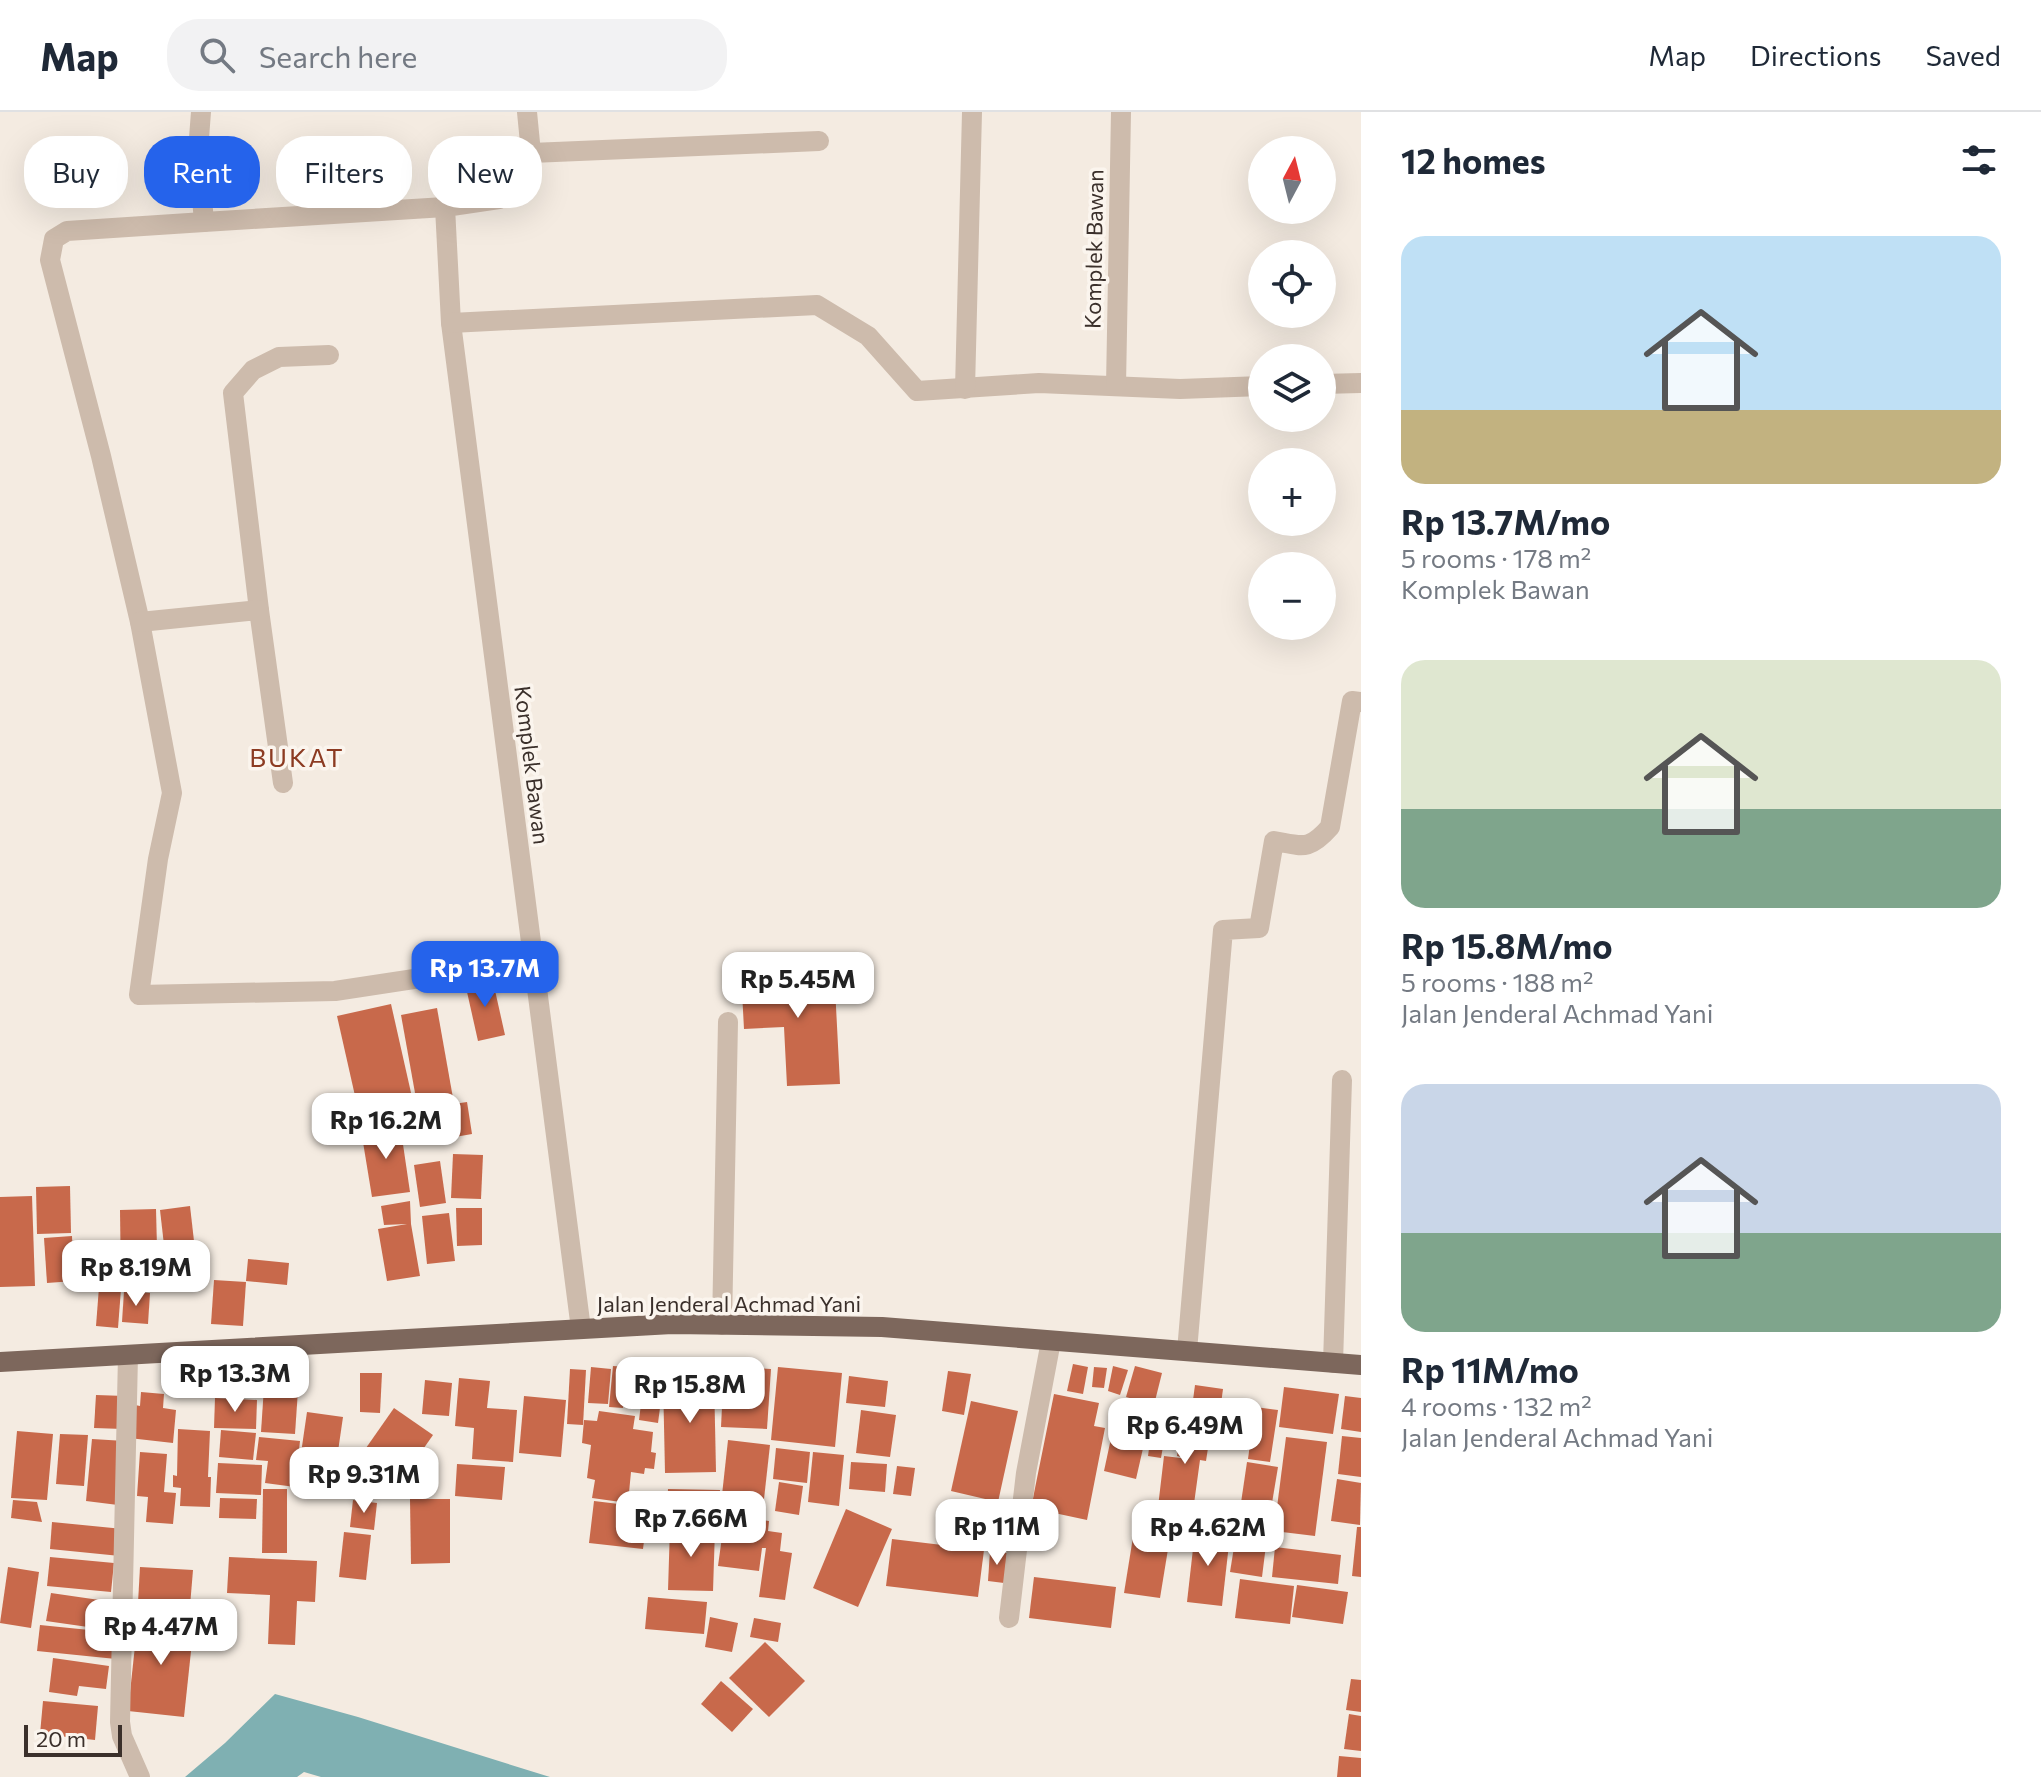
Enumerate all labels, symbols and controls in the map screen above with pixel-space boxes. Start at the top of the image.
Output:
search box [167,19,727,91]
text: Map [40,32,119,79]
icon: search [195,33,239,77]
text: Search here [259,37,417,74]
text: Map [1648,38,1706,72]
text: Directions [1750,38,1881,72]
text: Saved [1925,38,2001,72]
chip: Buy [24,136,128,208]
chip: Rent [144,136,260,208]
chip: Filters [276,136,412,208]
chip: New [428,136,542,208]
north arrow [1248,136,1336,224]
map controls [1248,136,1336,640]
icon: filters [1957,138,2001,182]
text: 12 homes [1401,139,1546,181]
street label: Komplek Bawan [1079,169,1108,329]
button: locate [1248,240,1336,328]
icon: home [1629,288,1773,432]
button: layers [1248,344,1336,432]
button: + [1248,448,1336,536]
text: Rp 13.7M/mo [1401,500,1610,542]
text: 5 rooms · 178 m² [1401,542,1591,573]
button: − [1248,552,1336,640]
text: Komplek Bawan [1401,573,1590,604]
street label: Komplek Bawan [509,684,556,846]
icon: home [1629,712,1773,856]
district label: BUKAT [249,741,345,772]
text: Rp 15.8M/mo [1401,924,1612,966]
pin: Rp 13.7M [402,941,568,1009]
text: Rp 13.7M [430,951,540,982]
pin: Rp 5.45M [715,952,881,1020]
text: Rp 5.45M [740,962,856,993]
text: 5 rooms · 188 m² [1401,966,1593,997]
text: Jalan Jenderal Achmad Yani [1401,997,1713,1028]
pin: Rp 16.2M [303,1093,469,1161]
text: Rp 16.2M [330,1103,442,1134]
icon: home [1629,1136,1773,1280]
pin: Rp 8.19M [53,1240,219,1308]
text: Rp 8.19M [80,1250,192,1281]
street label: Jalan Jenderal Achmad Yani [597,1290,861,1317]
pin: Rp 13.3M [152,1346,318,1414]
text: Rp 11M/mo [1401,1348,1579,1390]
text: Rp 13.3M [179,1356,291,1387]
pin: Rp 15.8M [607,1357,773,1425]
text: Rp 15.8M [634,1367,746,1398]
text: 4 rooms · 132 m² [1401,1390,1592,1421]
pin: Rp 6.49M [1102,1398,1268,1466]
text: Rp 6.49M [1126,1408,1244,1439]
text: Jalan Jenderal Achmad Yani [1401,1421,1713,1452]
pin: Rp 9.31M [281,1447,447,1515]
text: Rp 9.31M [308,1457,420,1488]
pin: Rp 7.66M [608,1491,774,1559]
pin: Rp 11M [932,1499,1062,1567]
pin: Rp 4.62M [1125,1500,1291,1568]
text: Rp 7.66M [634,1501,748,1532]
text: Rp 11M [954,1509,1040,1540]
text: Rp 4.62M [1150,1510,1266,1541]
pin: Rp 4.47M [78,1599,244,1667]
text: Rp 4.47M [103,1609,219,1640]
scale bar [24,1721,122,1757]
text: 20 m [36,1725,86,1752]

